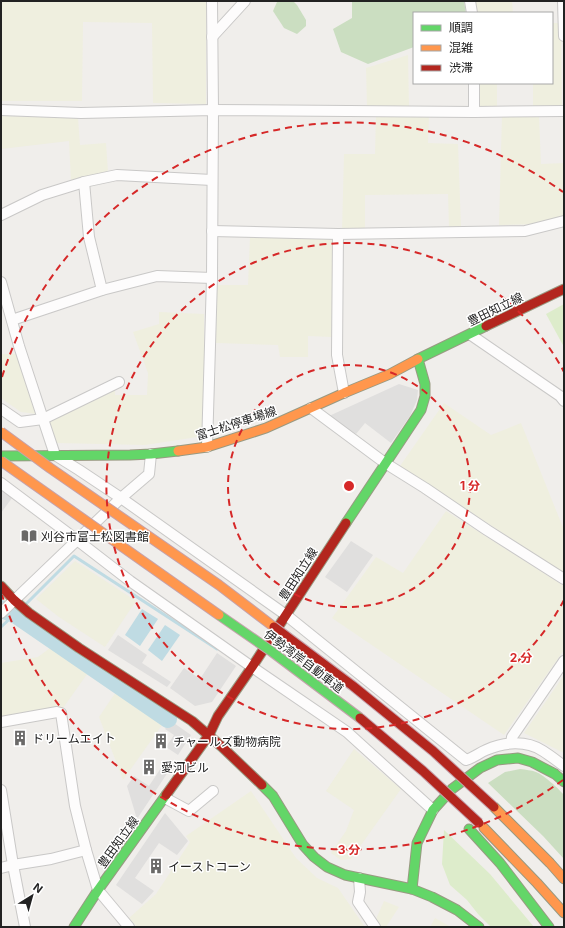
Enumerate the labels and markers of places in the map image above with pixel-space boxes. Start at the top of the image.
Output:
centre of rings [342,479,356,493]
library icon: 刈谷市富士松図書館 [20,527,38,545]
place label: 刈谷市富士松図書館 [41,529,149,544]
building icon: ドリームエイト [11,729,29,747]
place label: ドリームエイト [32,731,116,746]
building icon: チャールズ動物病院 [152,732,170,750]
place label: チャールズ動物病院 [173,734,281,749]
building icon: 愛河ビル [140,758,158,776]
place label: 愛河ビル [161,760,209,775]
building icon: イーストコーン [147,857,165,875]
place label: イーストコーン [168,859,251,874]

